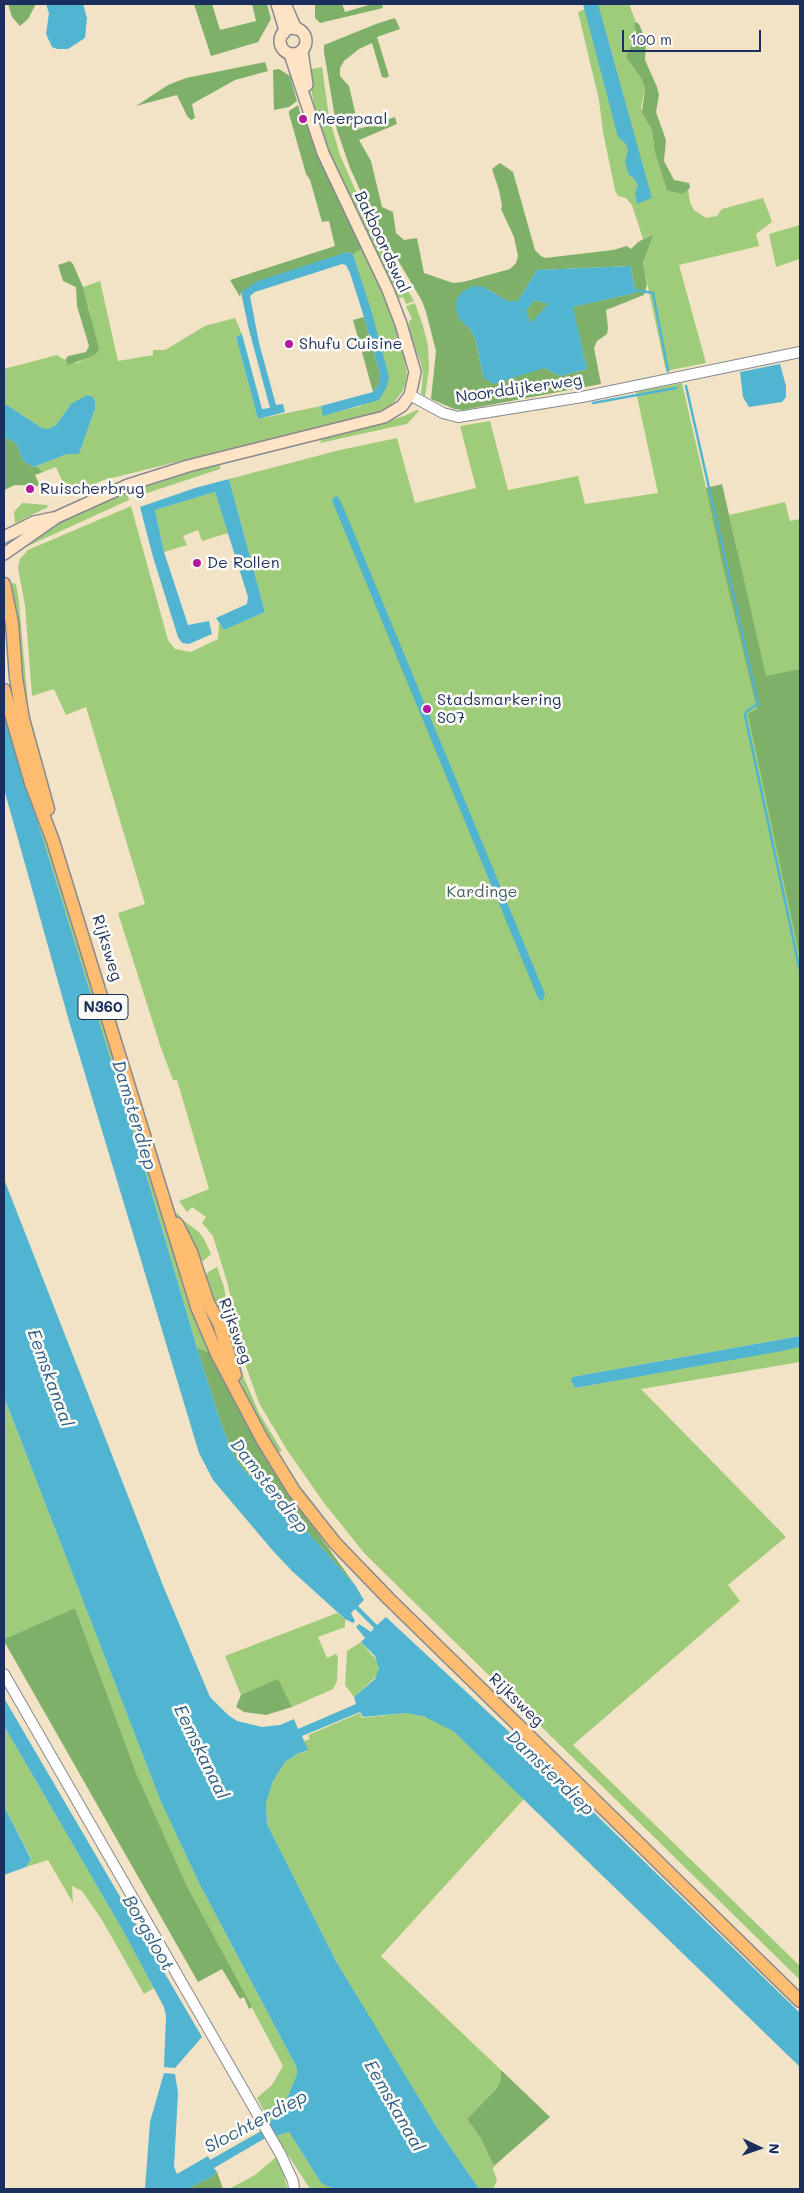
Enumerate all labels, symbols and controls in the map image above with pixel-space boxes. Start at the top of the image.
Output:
scale bar [624,20,763,52]
text: 100 m [630,29,672,49]
place label: Meerpaal [313,109,387,129]
marker: Meerpaal [297,113,309,125]
street label: Bakboordswal [350,188,414,296]
place label: Shufu Cuisine [299,334,402,354]
marker: Shufu Cuisine [283,338,295,350]
street label: Noorddijkerweg [455,371,583,407]
place label: Ruischerbrug [40,479,144,499]
marker: Ruischerbrug [24,483,36,495]
place label: De Rollen [207,553,280,573]
marker: De Rollen [191,557,203,569]
place label: Stadsmarkering S07 [437,690,561,728]
marker: Stadsmarkering S07 [421,703,433,715]
park label: Kardinge [447,882,517,902]
street label: Rijksweg [88,912,126,984]
road number: N360 [78,994,128,1020]
water label: Damsterdiep [107,1057,161,1173]
street label: Rijksweg [214,1296,256,1366]
water label: Eemskanaal [22,1326,78,1430]
water label: Damsterdiep [225,1434,313,1538]
street label: Rijksweg [485,1669,547,1731]
water label: Eemskanaal [169,1701,233,1803]
water label: Damsterdiep [502,1726,598,1820]
water label: Borgsloot [118,1891,178,1975]
water label: Eemskanaal [359,2056,429,2156]
water label: Slochterdiep [201,2086,311,2158]
north arrow [734,2123,784,2173]
text: N [765,2143,784,2155]

